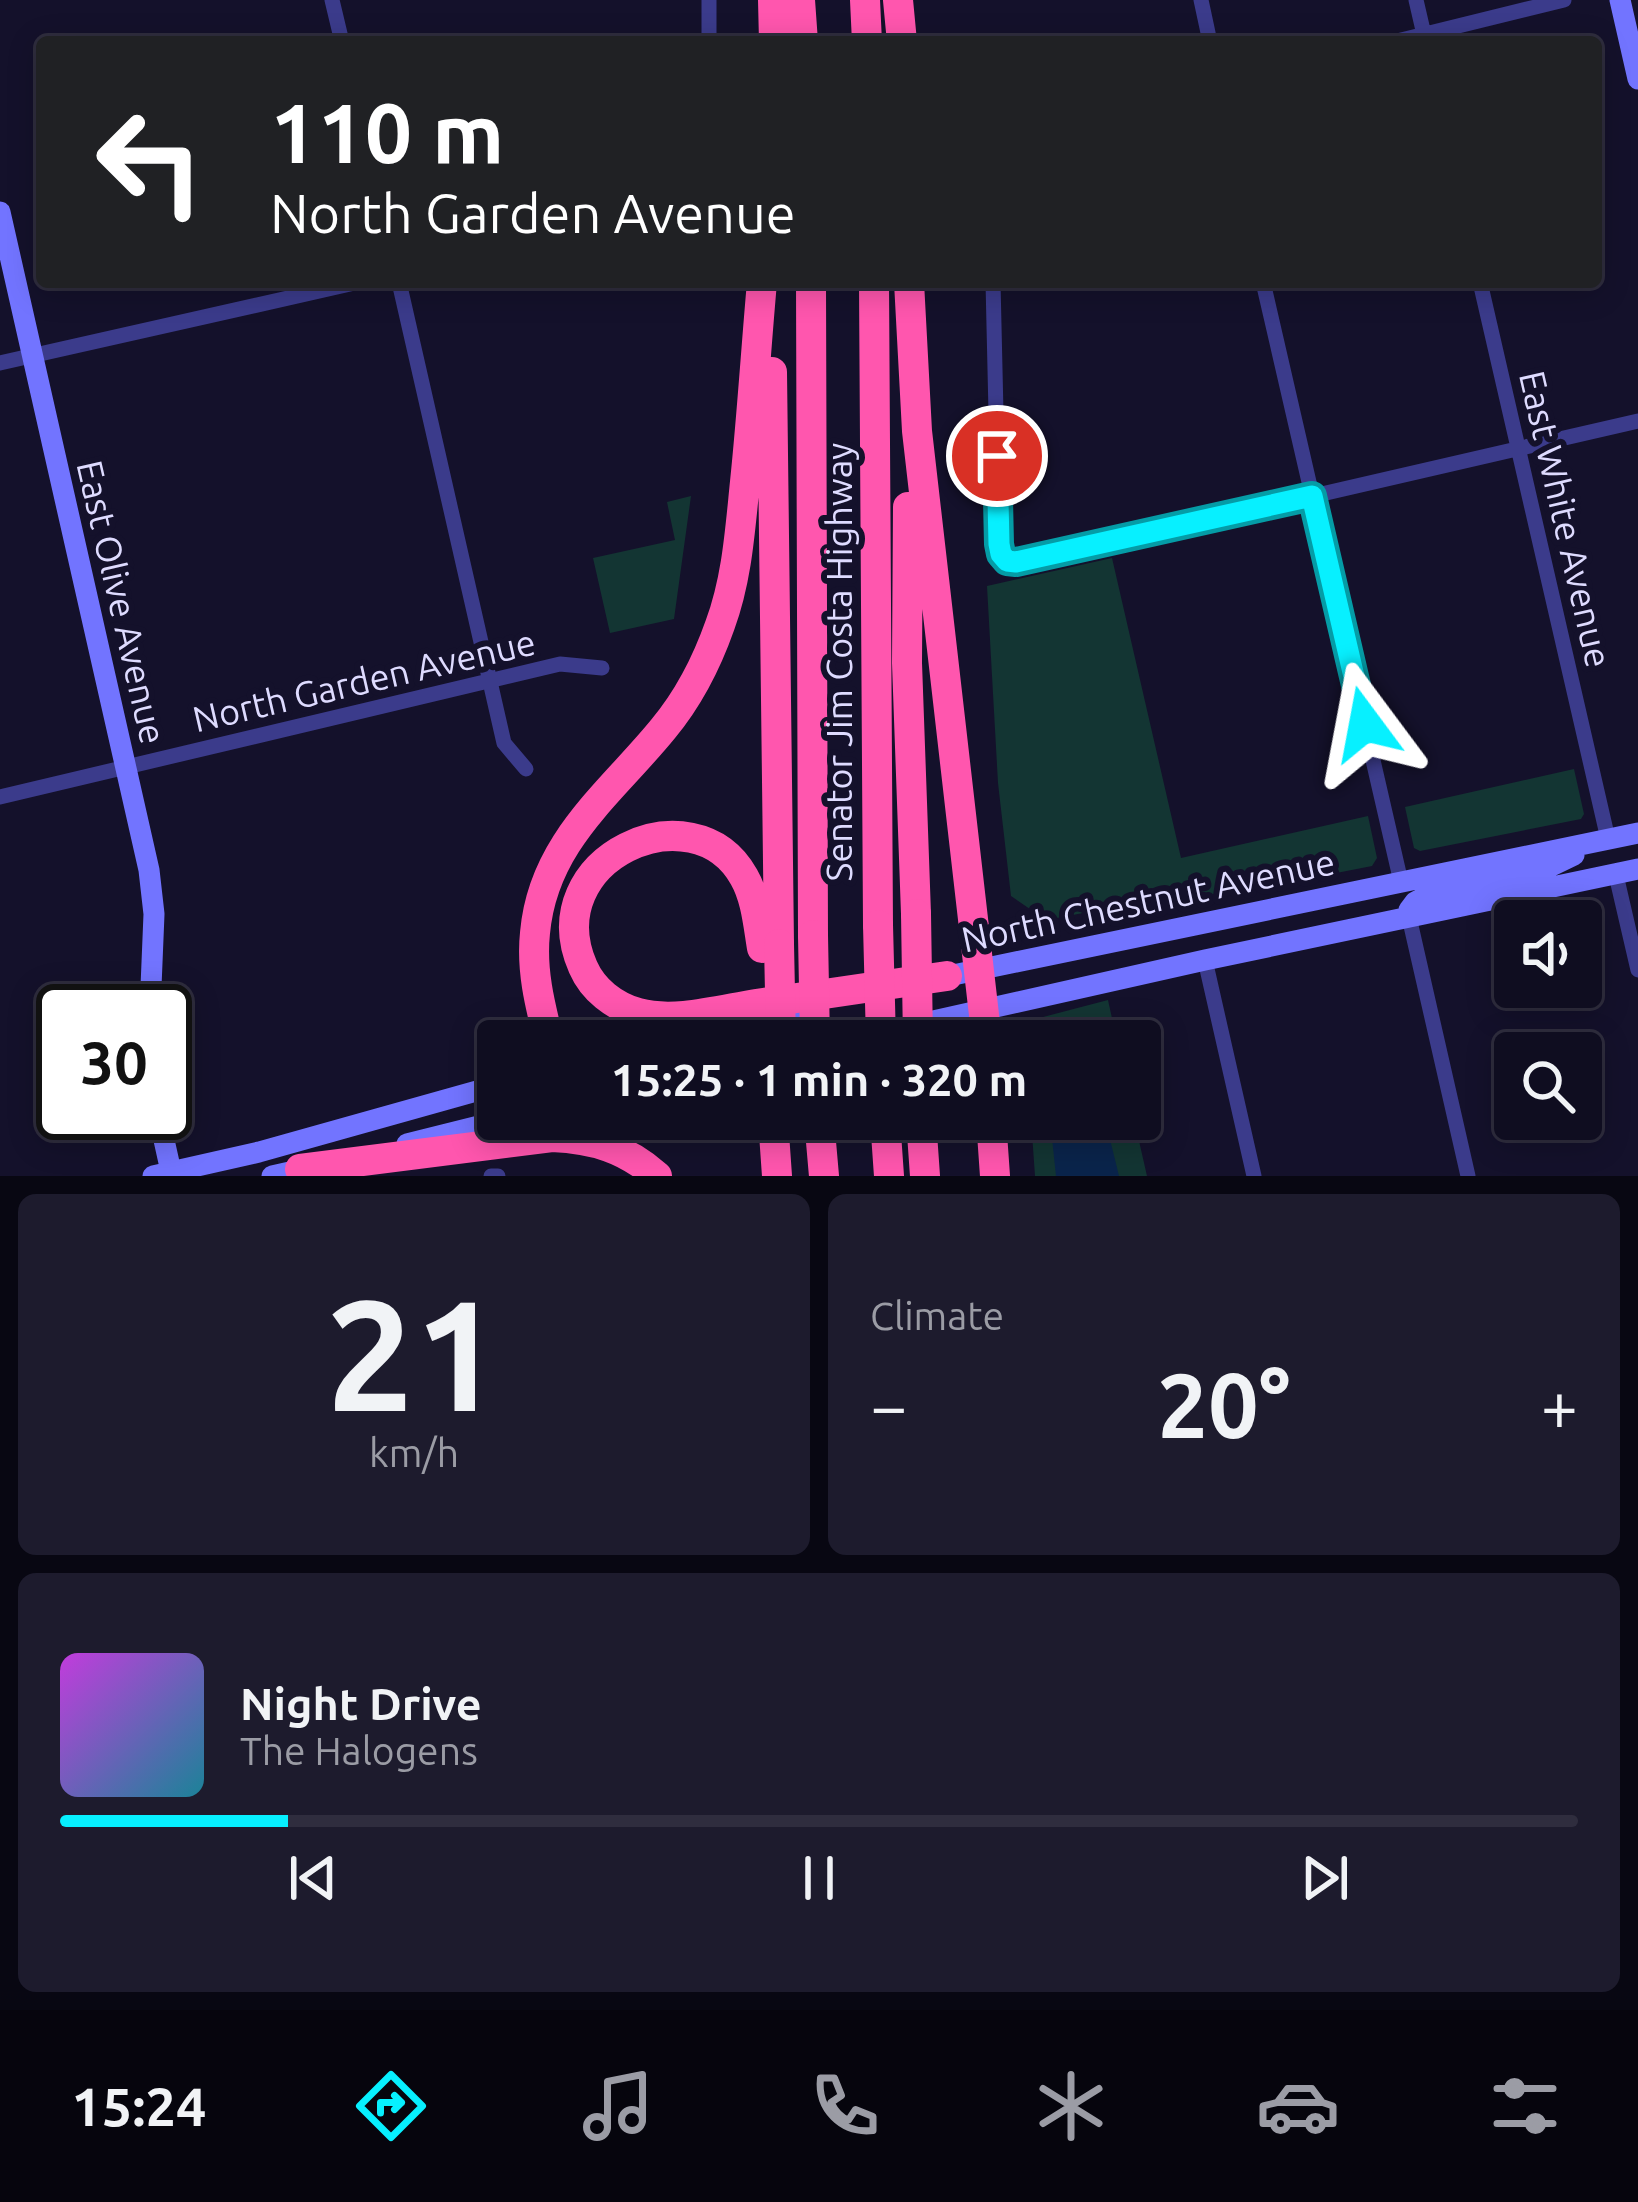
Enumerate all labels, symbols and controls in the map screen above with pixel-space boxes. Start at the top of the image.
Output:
icon: left [72,84,228,240]
text: 110 m [270,85,504,179]
text: North Garden Avenue [270,183,796,243]
street label: East White Avenue [1512,367,1620,671]
pin [946,405,1048,507]
icon: arrive [964,423,1030,489]
street label: Senator Jim Costa Highway [818,443,859,881]
street label: East Olive Avenue [69,456,175,748]
street label: North Garden Avenue [189,621,539,739]
position arrow [1302,661,1428,787]
street label: North Chestnut Avenue [958,840,1338,960]
map controls [1494,900,1602,1140]
button: sound [1494,900,1602,1008]
speed limit sign: 30 [36,984,192,1140]
button: search [1494,1032,1602,1140]
text: 15:25 · 1 min · 320 m [611,1054,1027,1105]
text: 21 [326,1266,502,1440]
text: Climate [870,1294,1004,1337]
text: 20° [1157,1354,1291,1455]
text: − [870,1368,907,1442]
text: + [1541,1368,1578,1442]
text: km/h [369,1431,459,1474]
text: Night Drive [240,1678,482,1729]
text: The Halogens [240,1729,478,1772]
icon: previous [280,1845,346,1911]
icon: pause [786,1845,852,1911]
icon: next [1292,1845,1358,1911]
icon: directions [349,2064,433,2148]
icon: music [576,2064,660,2148]
icon: phone [803,2064,887,2148]
icon: climate [1029,2064,1113,2148]
icon: car [1256,2064,1340,2148]
icon: filters [1483,2064,1567,2148]
text: 15:24 [71,2076,206,2136]

